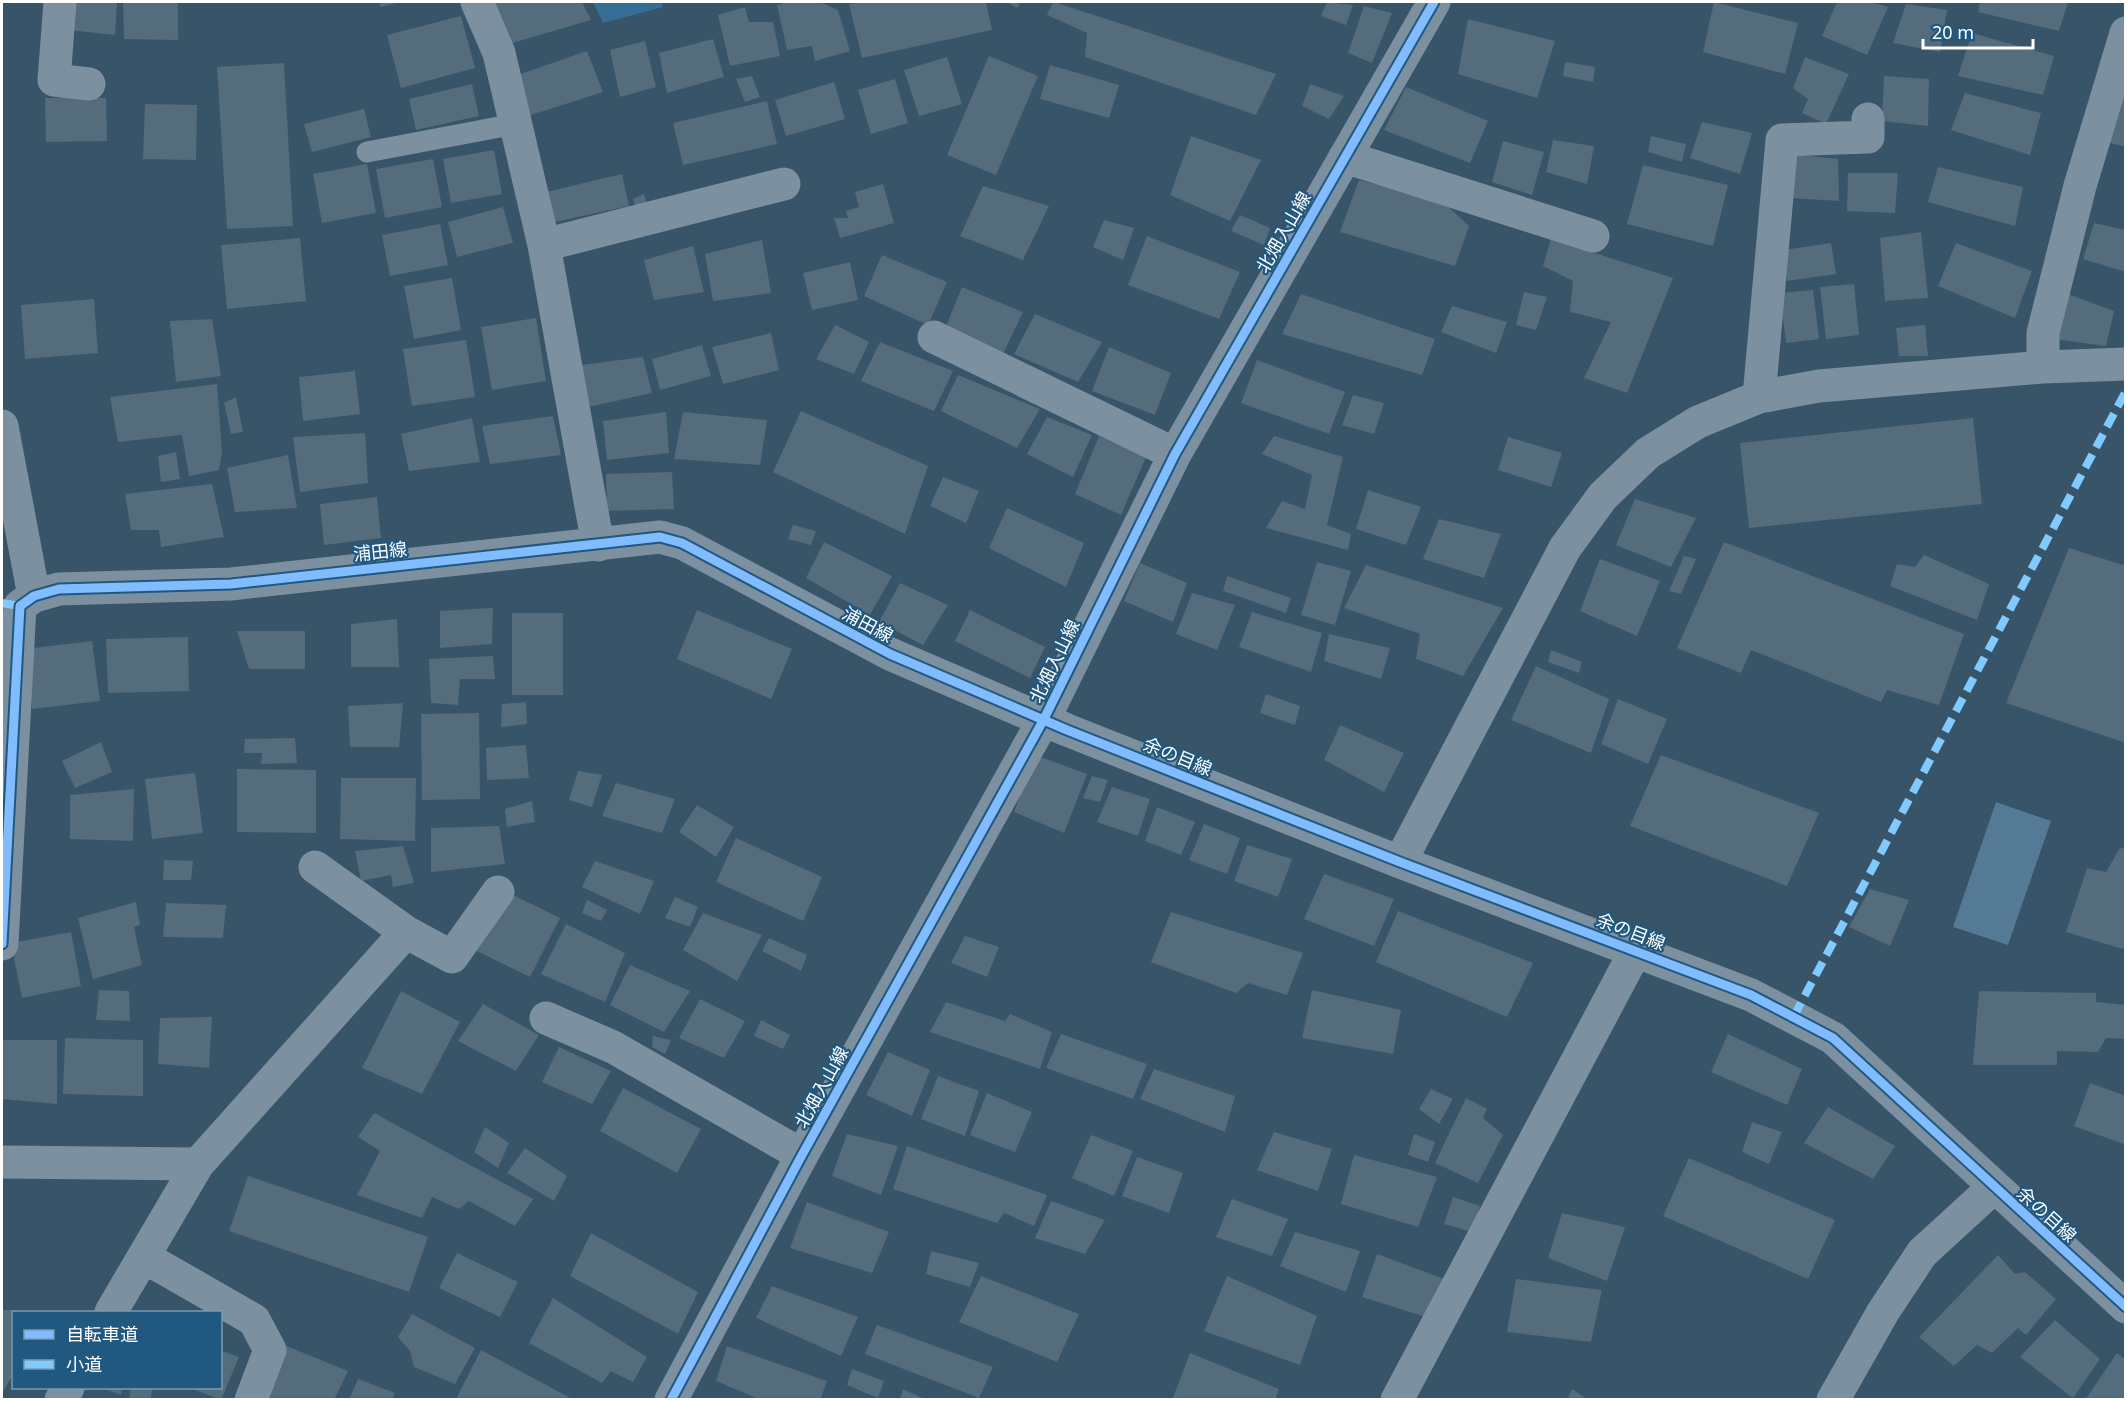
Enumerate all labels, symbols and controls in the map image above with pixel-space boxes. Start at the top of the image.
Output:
scale bar [1923,12,2032,50]
text: 20 m [1932,20,1974,44]
street label: 北畑入山線 [1250,187,1316,277]
street label: 浦田線 [352,536,408,566]
street label: 浦田線 [839,601,897,647]
street label: 北畑入山線 [1023,615,1085,707]
street label: 余の目線 [1140,731,1216,781]
street label: 余の目線 [1593,907,1669,955]
street label: 北畑入山線 [789,1042,853,1132]
street label: 余の目線 [2012,1181,2082,1247]
legend [12,1311,222,1389]
text: 自転車道 [66,1322,138,1346]
text: 小道 [66,1352,102,1376]

